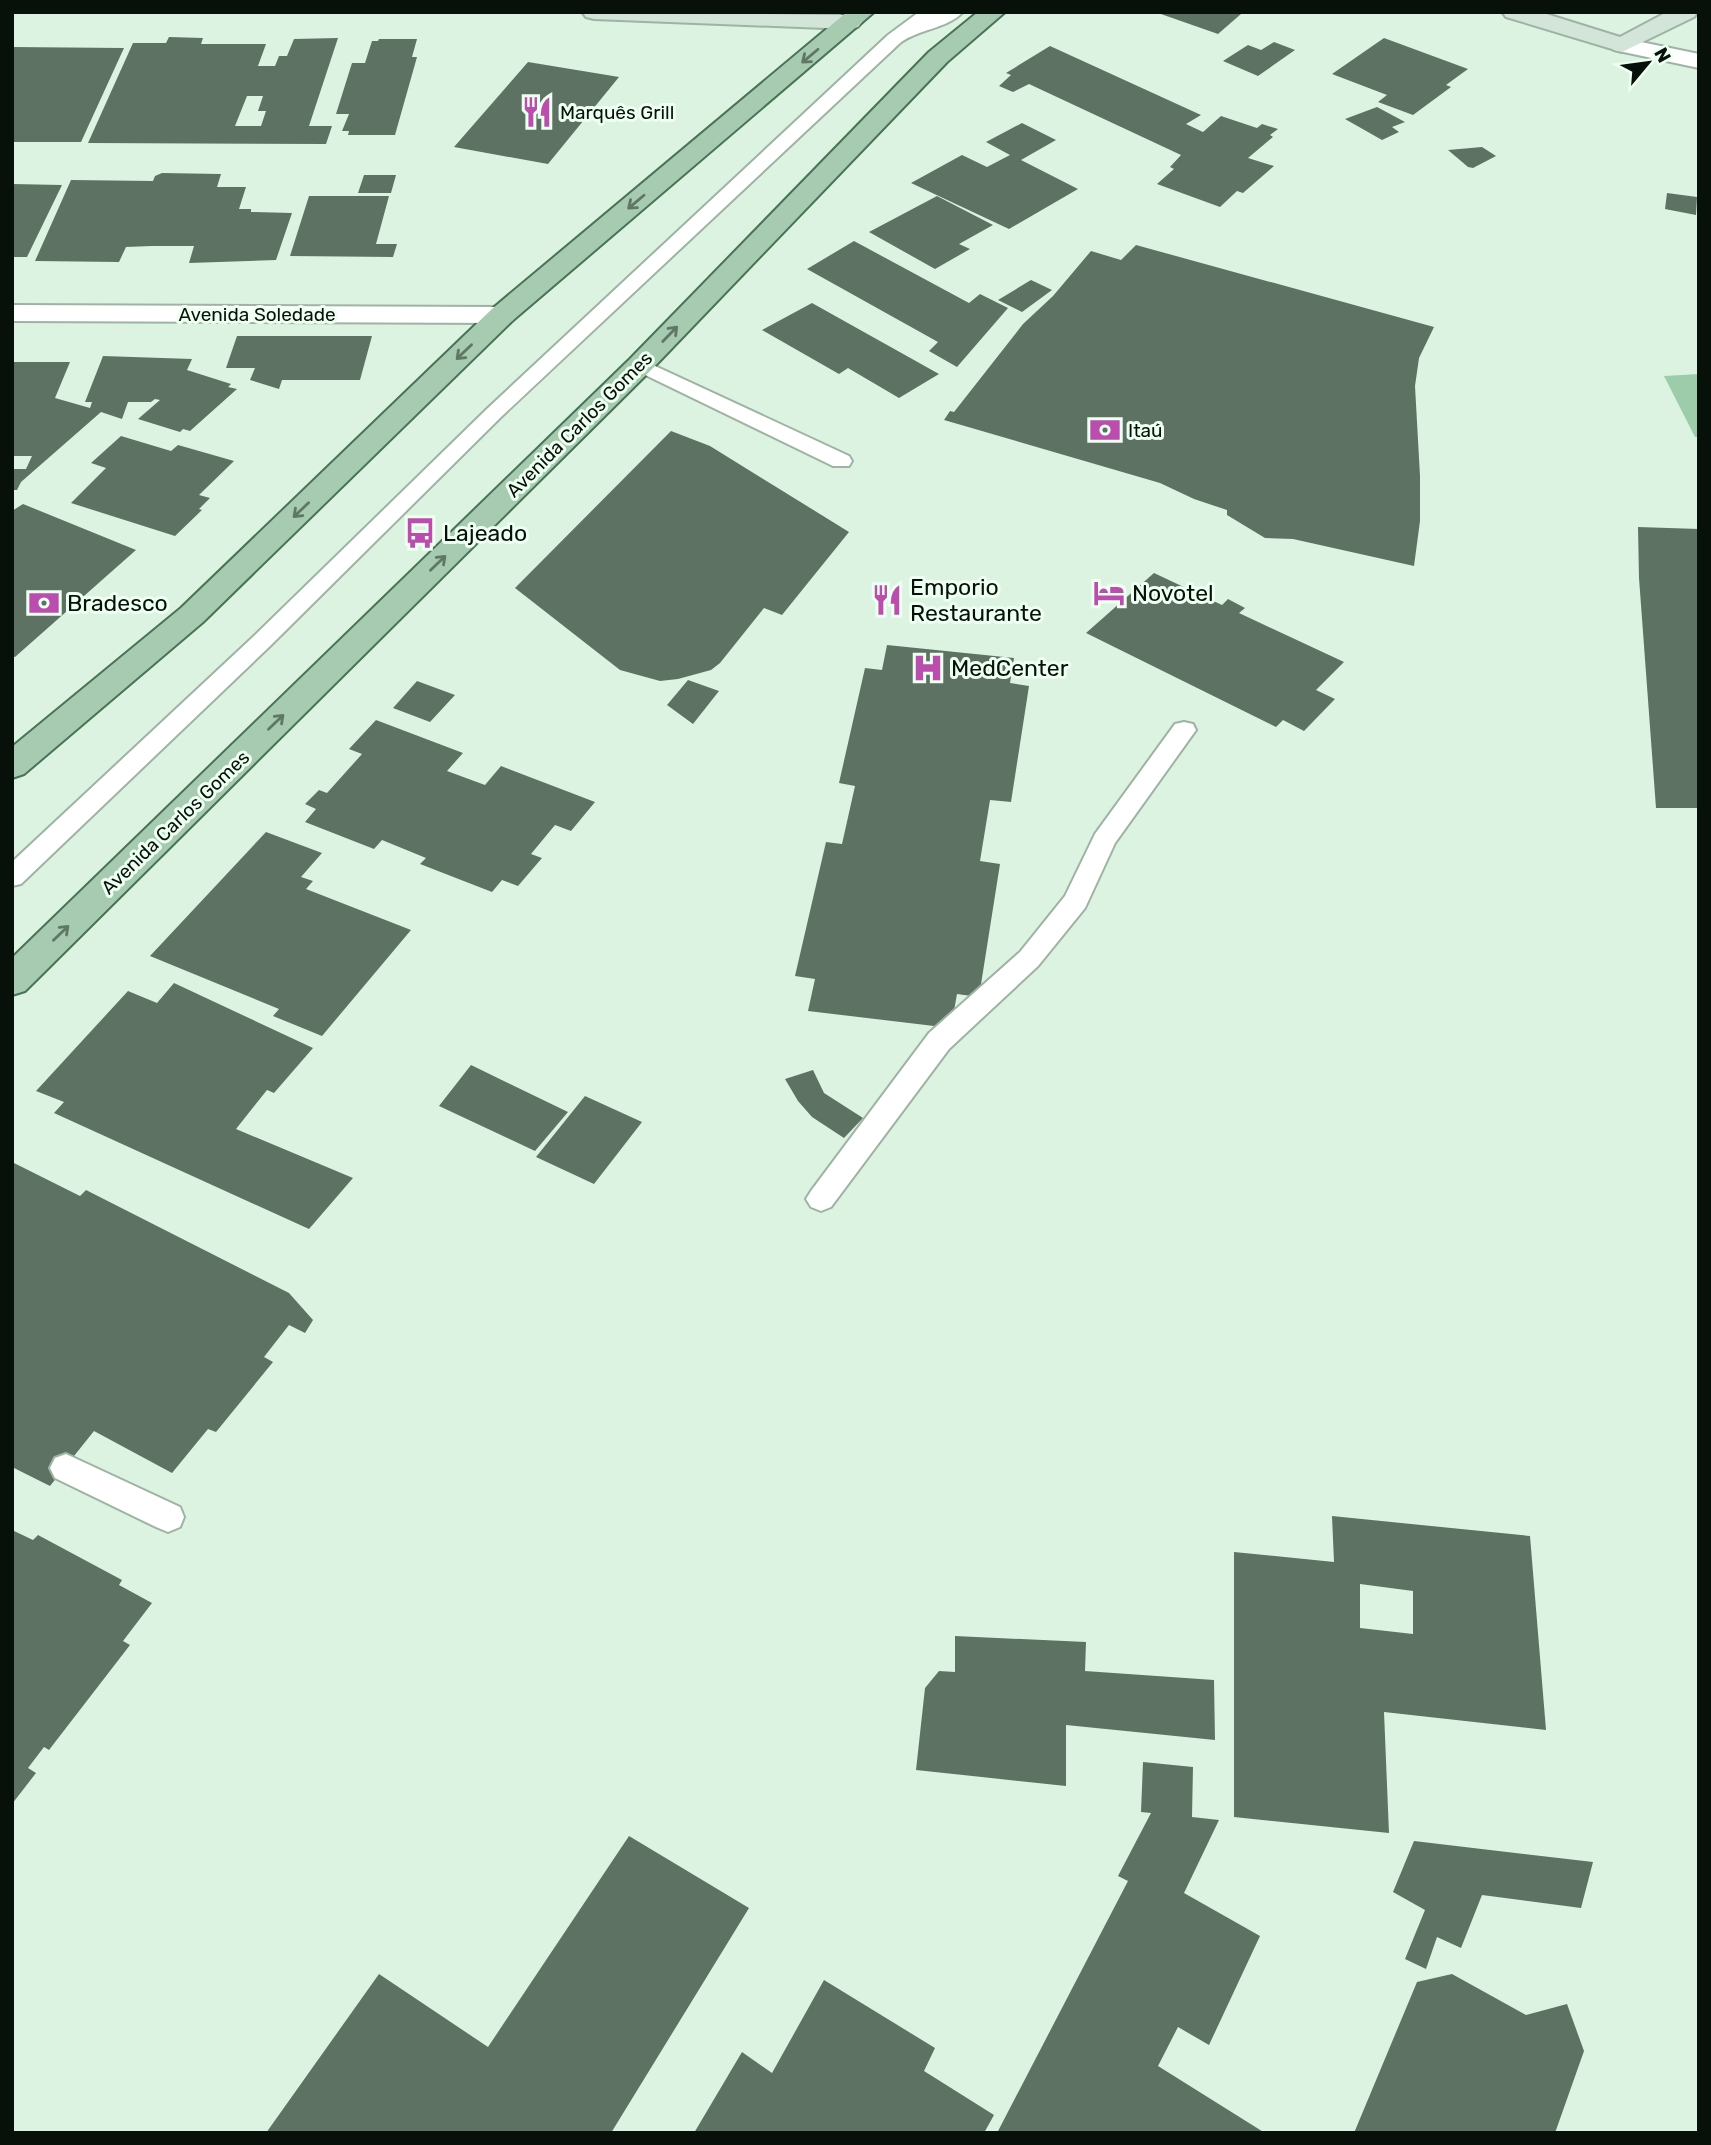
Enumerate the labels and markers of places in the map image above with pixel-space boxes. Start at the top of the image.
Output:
restaurant icon: Marquês Grill [520,95,554,129]
place label: Marquês Grill [560,101,674,124]
bank icon: Itaú [1088,413,1122,447]
place label: Itaú [1128,419,1163,442]
bus stop icon: Lajeado [403,516,437,550]
place label: Lajeado [443,519,527,547]
place label: Emporio Restaurante [910,573,1042,627]
hotel icon: Novotel [1092,576,1126,610]
place label: Novotel [1132,579,1214,607]
restaurant icon: Emporio Restaurante [870,583,904,617]
bank icon: Bradesco [27,586,61,620]
place label: Bradesco [67,589,168,617]
hospital icon: MedCenter [911,651,945,685]
place label: MedCenter [951,654,1069,682]

